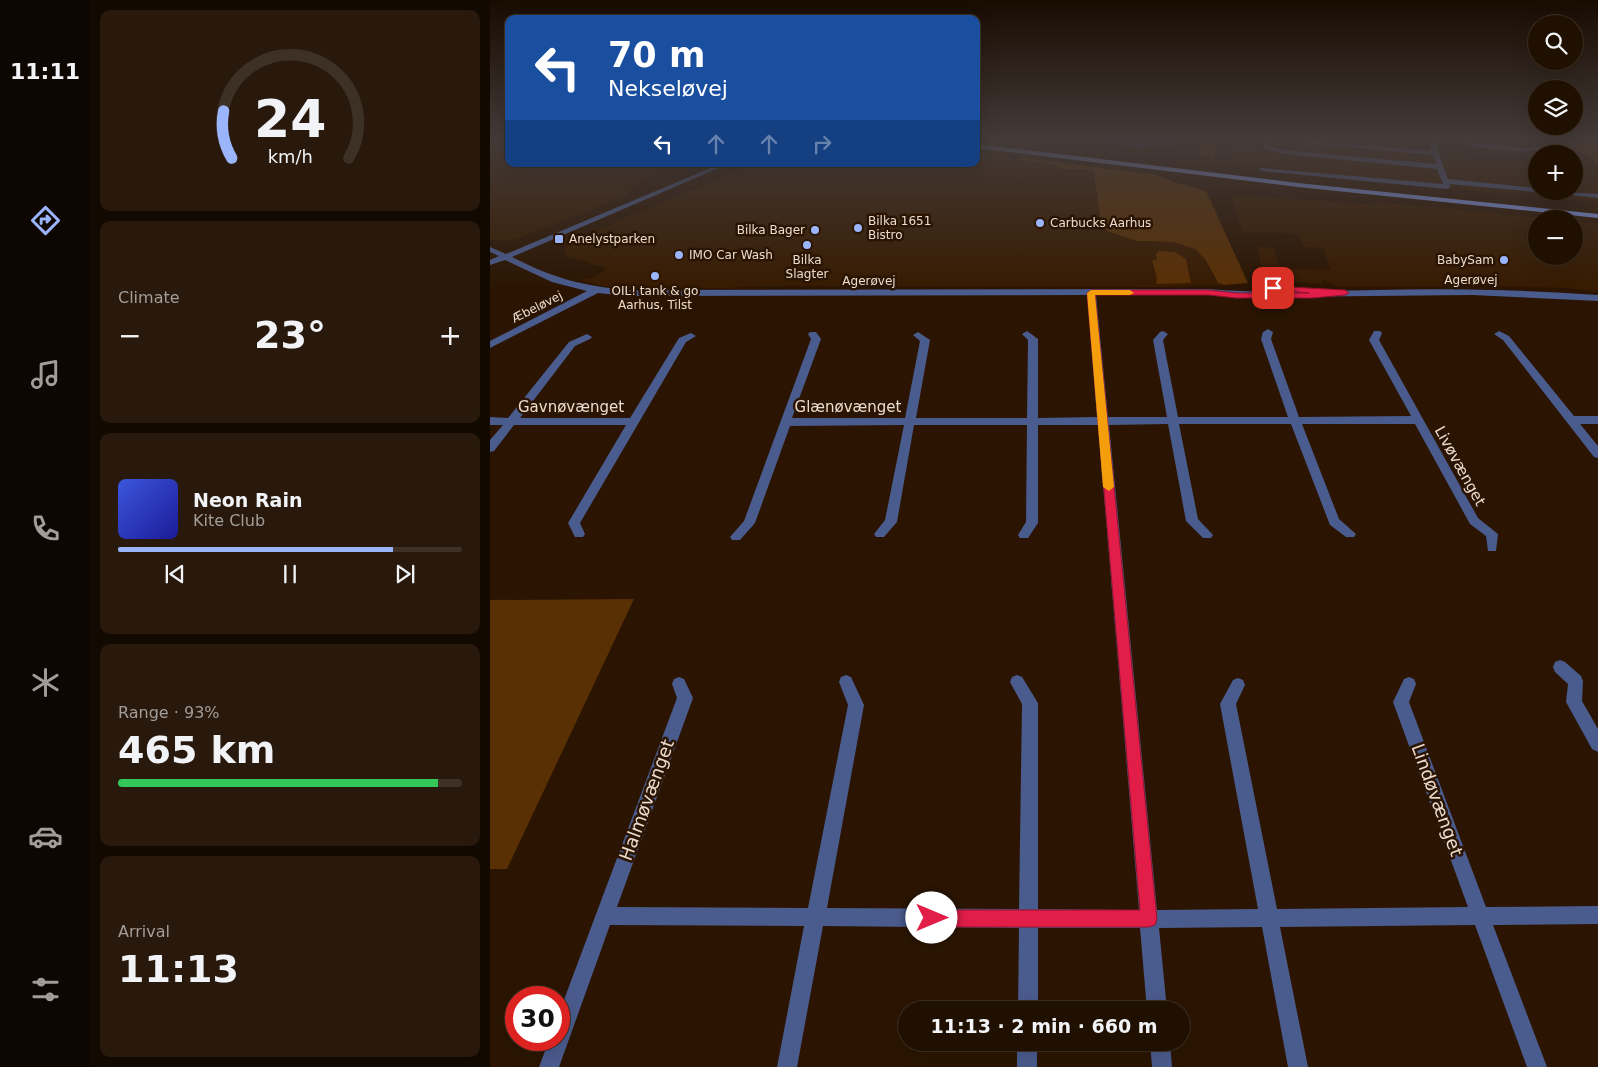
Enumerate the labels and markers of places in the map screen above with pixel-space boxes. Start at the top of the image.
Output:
place label: Bilka 1651 Bistro [868,214,931,242]
place label: Carbucks Aarhus [1050,216,1151,230]
marker: Carbucks Aarhus [1034,217,1046,229]
marker: Bilka 1651 Bistro [852,222,864,234]
place label: Bilka Bager [737,223,805,237]
marker: Bilka Bager [809,224,821,236]
place label: Anelystparken [569,232,655,246]
marker: Anelystparken [553,233,565,245]
marker: Bilka Slagter [801,239,813,251]
place label: IMO Car Wash [689,248,773,262]
marker: IMO Car Wash [673,249,685,261]
place label: Bilka Slagter [786,253,829,281]
place label: BabySam [1437,253,1494,267]
marker: BabySam [1498,254,1510,266]
pin [1252,267,1294,309]
marker: OIL! tank & go Aarhus, Tilst [649,270,661,282]
place label: OIL! tank & go Aarhus, Tilst [612,284,698,312]

